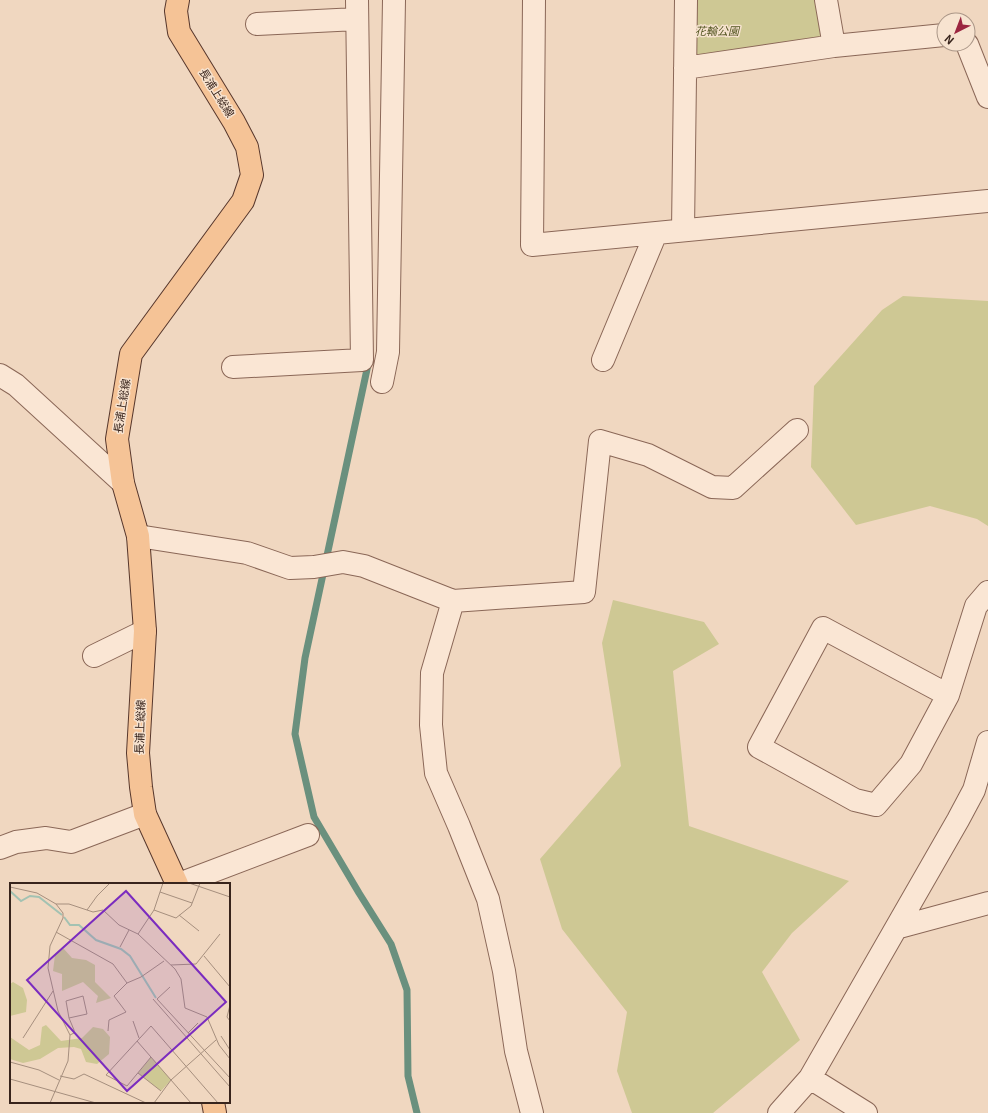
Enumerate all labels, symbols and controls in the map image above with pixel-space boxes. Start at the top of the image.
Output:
north arrow [936,12,976,52]
park label: 花輪公園 [695,22,741,38]
text: N [940,31,957,49]
street label: 長浦上総線 [196,65,239,120]
street label: 長浦上総線 [109,377,133,434]
street label: 長浦上総線 [130,699,148,755]
inset map [10,883,230,1103]

